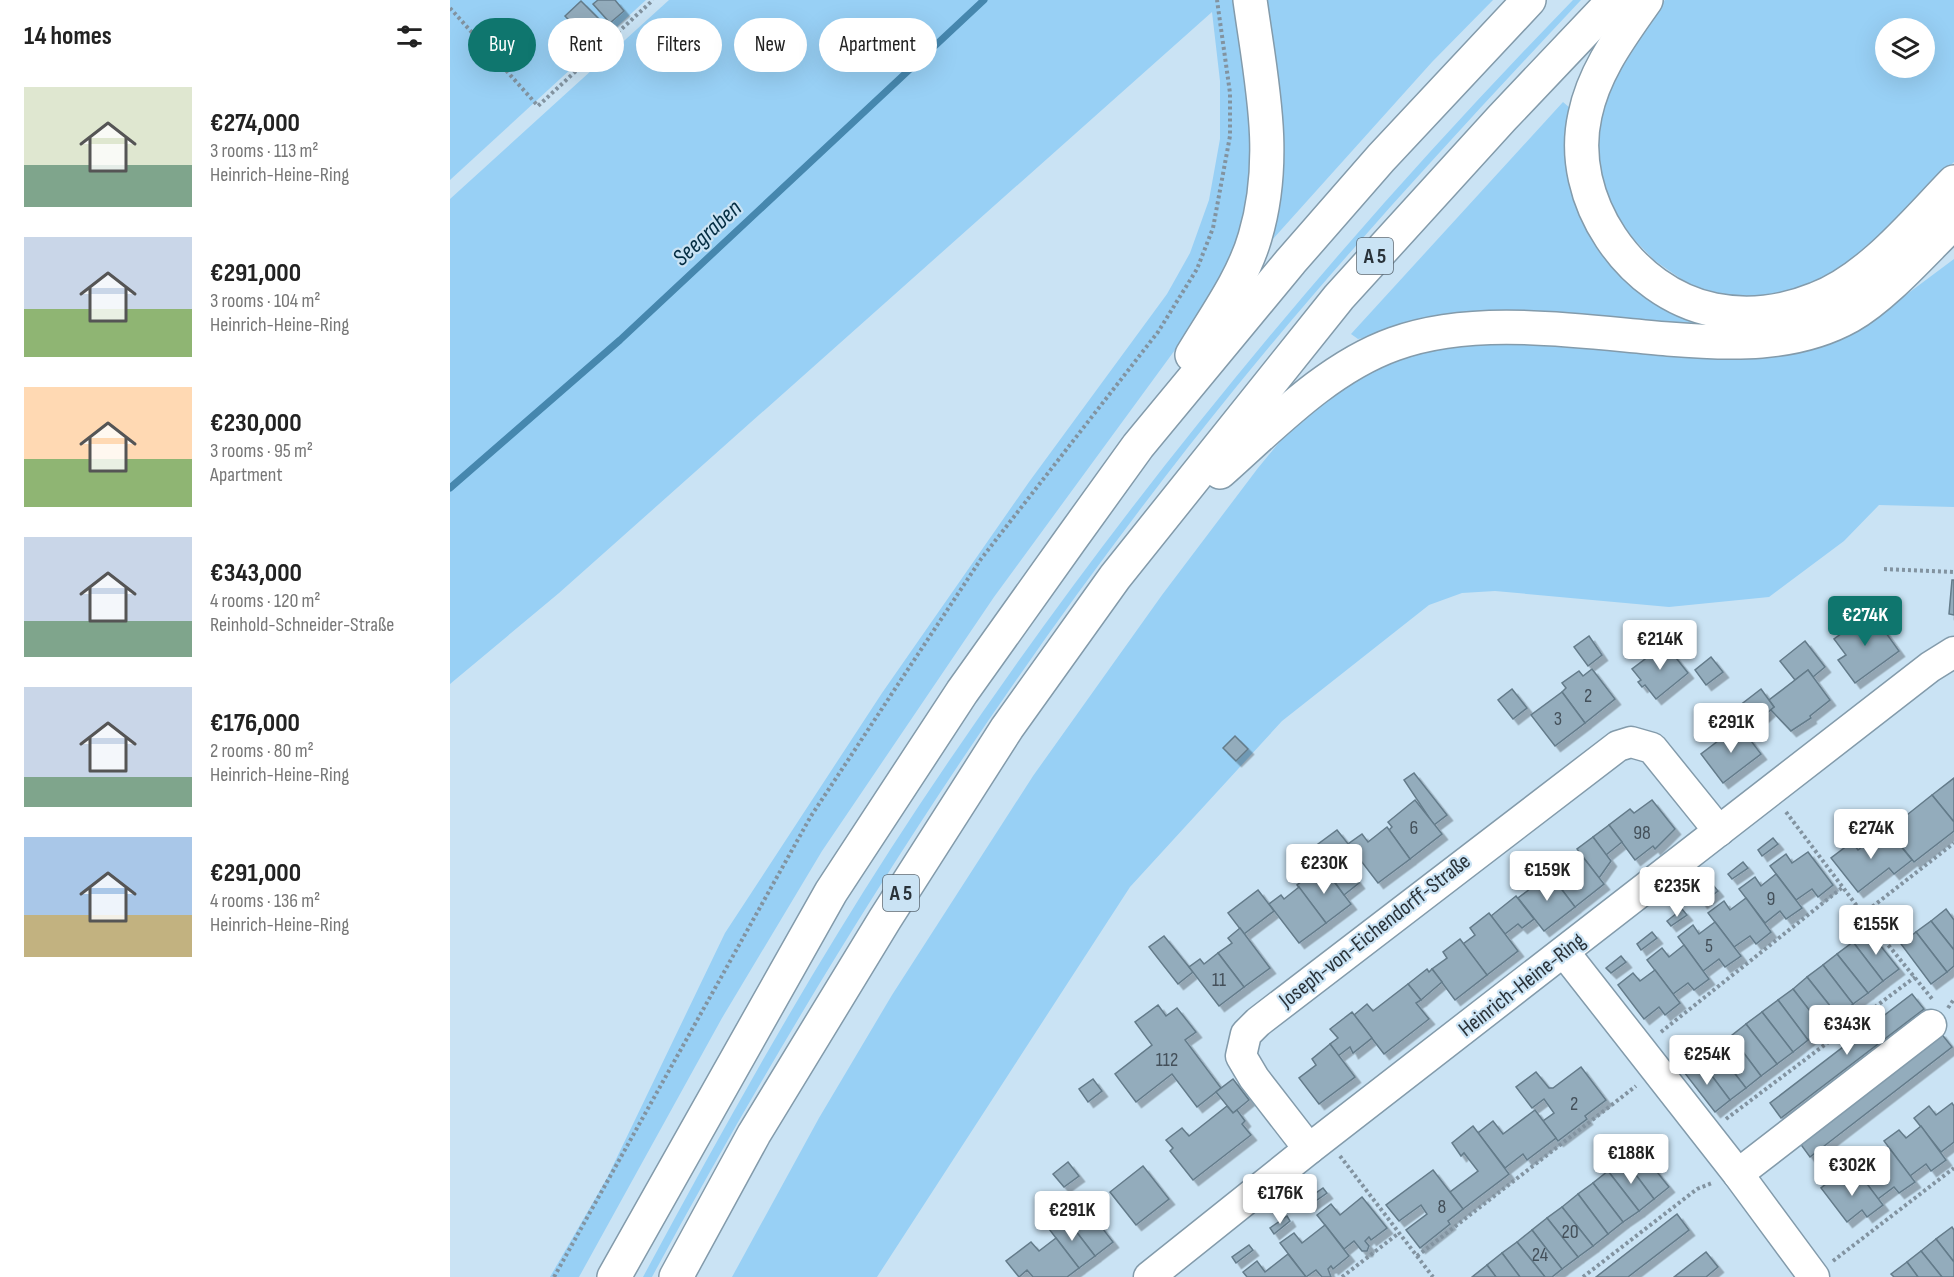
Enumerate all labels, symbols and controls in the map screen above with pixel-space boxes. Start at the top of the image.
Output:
chip: Buy [468,18,536,72]
chip: Rent [548,18,624,72]
chip: Filters [636,18,722,72]
chip: New [734,18,807,72]
chip: Apartment [819,18,937,72]
map controls [1875,18,1935,78]
button: layers [1875,18,1935,78]
icon: filters [393,20,426,53]
text: 14 homes [24,21,112,52]
text: €274,000 [210,108,300,139]
icon: home [72,111,144,183]
text: 3 rooms · 113 m² [210,139,319,163]
text: Heinrich-Heine-Ring [210,163,349,187]
water label: Seegraben [666,194,748,272]
road number: A 5 [1357,238,1393,274]
text: €291,000 [210,258,301,289]
icon: home [72,261,144,333]
text: 3 rooms · 104 m² [210,289,320,313]
text: Heinrich-Heine-Ring [210,313,349,337]
text: €230,000 [210,408,302,439]
icon: home [72,411,144,483]
text: 3 rooms · 95 m² [210,439,313,463]
text: Apartment [210,463,283,487]
text: €343,000 [210,558,302,589]
icon: home [72,561,144,633]
text: 4 rooms · 120 m² [210,589,321,613]
pin: €274K [1823,596,1907,647]
text: €274K [1842,603,1888,627]
text: Reinhold-Schneider-Straße [210,613,394,637]
pin: €214K [1618,620,1702,671]
text: €214K [1637,627,1683,651]
house number: 2 [1584,684,1592,708]
pin: €291K [1689,703,1773,754]
house number: 3 [1554,707,1562,731]
text: €176,000 [210,708,300,739]
text: €291K [1708,710,1754,734]
icon: home [72,711,144,783]
text: 2 rooms · 80 m² [210,739,314,763]
text: Heinrich-Heine-Ring [210,763,349,787]
pin: €274K [1829,809,1913,860]
house number: 6 [1410,816,1418,840]
text: €274K [1848,816,1894,840]
house number: 98 [1633,821,1651,845]
pin: €230K [1282,844,1366,895]
street label: Joseph-von-Eichendorff-Straße [1273,848,1476,1015]
text: €230K [1300,851,1348,875]
pin: €159K [1505,851,1589,902]
text: €291,000 [210,858,301,889]
text: €159K [1524,858,1570,882]
icon: home [72,861,144,933]
pin: €235K [1635,867,1719,918]
text: €235K [1654,874,1700,898]
road number: A 5 [883,875,919,911]
house number: 9 [1767,887,1775,911]
text: 4 rooms · 136 m² [210,889,320,913]
pin: €155K [1834,905,1918,956]
text: €155K [1853,912,1899,936]
text: Heinrich-Heine-Ring [210,913,349,937]
street label: Heinrich-Heine-Ring [1453,927,1591,1043]
house number: 5 [1705,934,1713,958]
house number: 11 [1212,968,1226,992]
pin: €343K [1805,1005,1889,1056]
text: €343K [1823,1012,1871,1036]
pin: €254K [1665,1035,1749,1086]
text: €254K [1683,1042,1731,1066]
house number: 112 [1156,1048,1178,1072]
house number: 2 [1570,1092,1578,1116]
pin: €188K [1589,1134,1673,1185]
text: €188K [1607,1141,1655,1165]
pin: €302K [1810,1146,1894,1197]
text: €302K [1828,1153,1876,1177]
pin: €176K [1238,1174,1322,1225]
text: €176K [1257,1181,1303,1205]
pin: €291K [1030,1191,1114,1242]
house number: 8 [1438,1195,1446,1219]
text: €291K [1049,1198,1095,1222]
house number: 20 [1561,1220,1579,1244]
house number: 24 [1532,1243,1548,1267]

